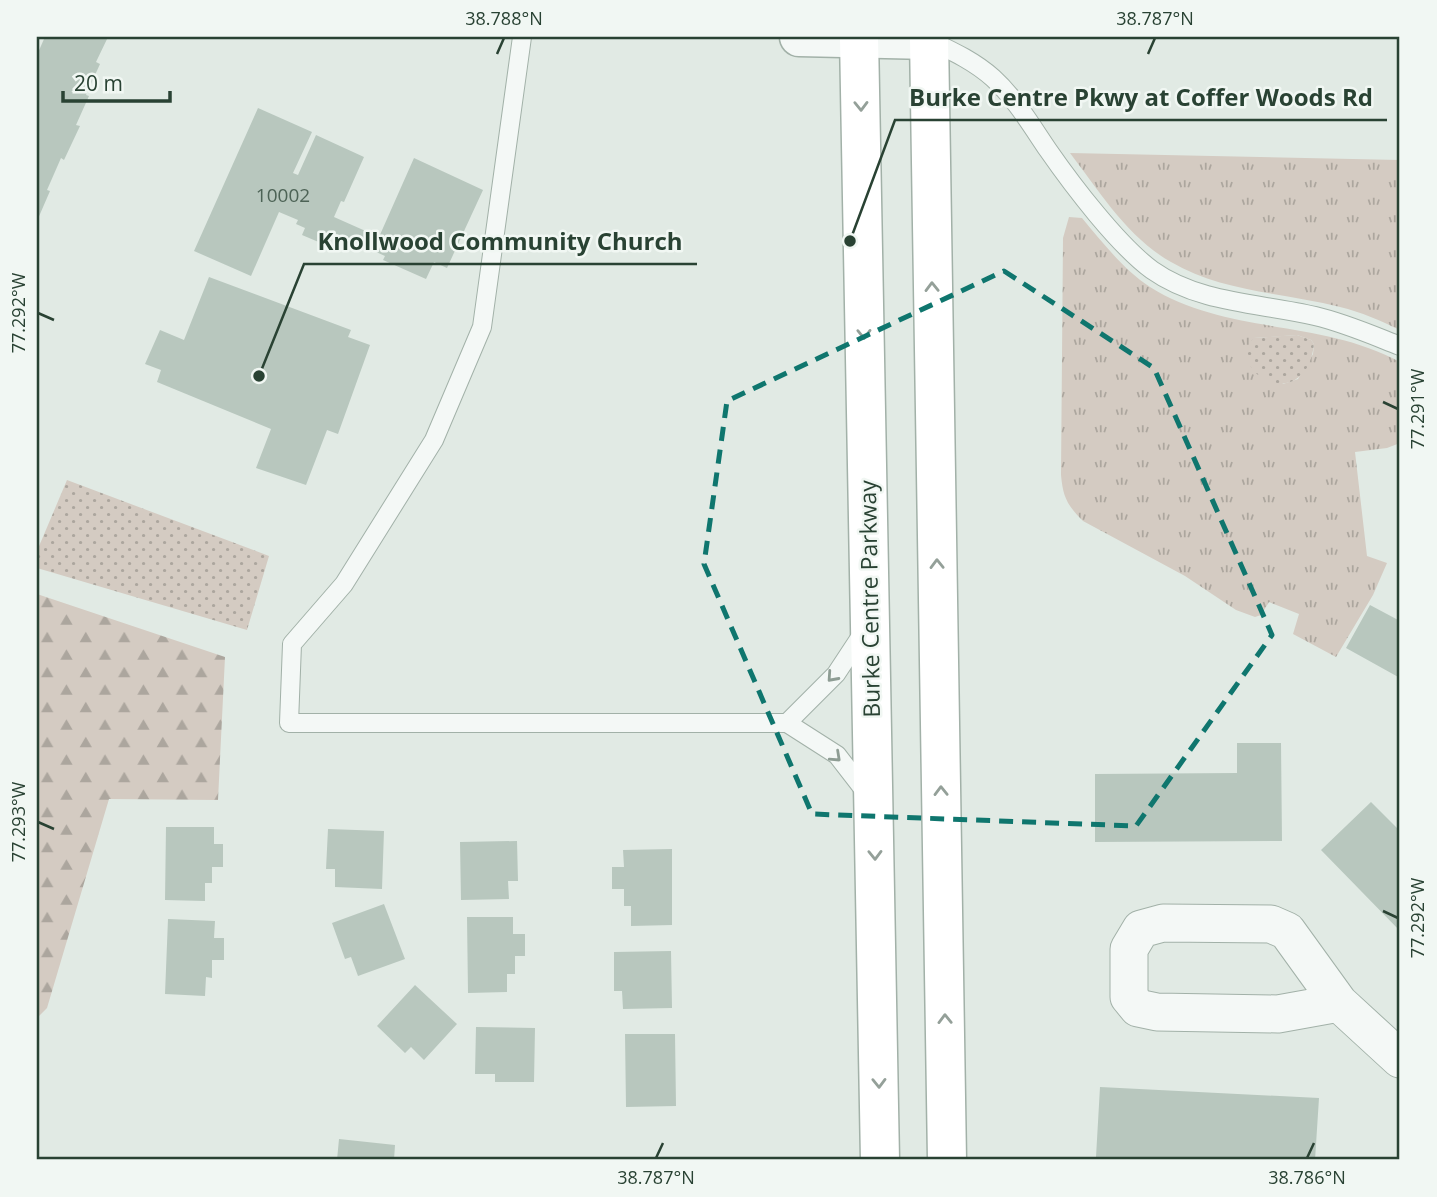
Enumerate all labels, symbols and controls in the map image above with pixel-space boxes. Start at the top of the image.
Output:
text: 38.788°N [465,6,543,30]
text: 38.787°N [1116,6,1194,30]
scale bar [63,60,170,104]
text: 20 m [74,69,123,97]
callout: Burke Centre Pkwy at Coffer Woods Rd [895,75,1387,120]
text: Burke Centre Pkwy at Coffer Woods Rd [909,80,1373,113]
one-way arrow [853,101,868,112]
house number: 10002 [256,182,310,208]
callout: Knollwood Community Church [304,219,697,264]
text: Knollwood Community Church [317,224,683,257]
text: 77.292°W [6,272,30,353]
one-way arrow [925,281,940,292]
one-way arrow [856,329,872,340]
text: 77.291°W [1405,368,1429,449]
street label: Burke Centre Parkway [851,479,887,718]
one-way arrow [929,558,944,569]
one-way arrow [828,669,840,682]
one-way arrow [828,749,841,761]
text: 77.293°W [6,781,30,862]
one-way arrow [933,785,948,796]
one-way arrow [867,850,883,861]
text: 77.292°W [1405,877,1429,958]
one-way arrow [937,1013,953,1023]
one-way arrow [871,1077,886,1088]
text: 38.787°N [617,1165,695,1189]
text: 38.786°N [1268,1165,1346,1189]

